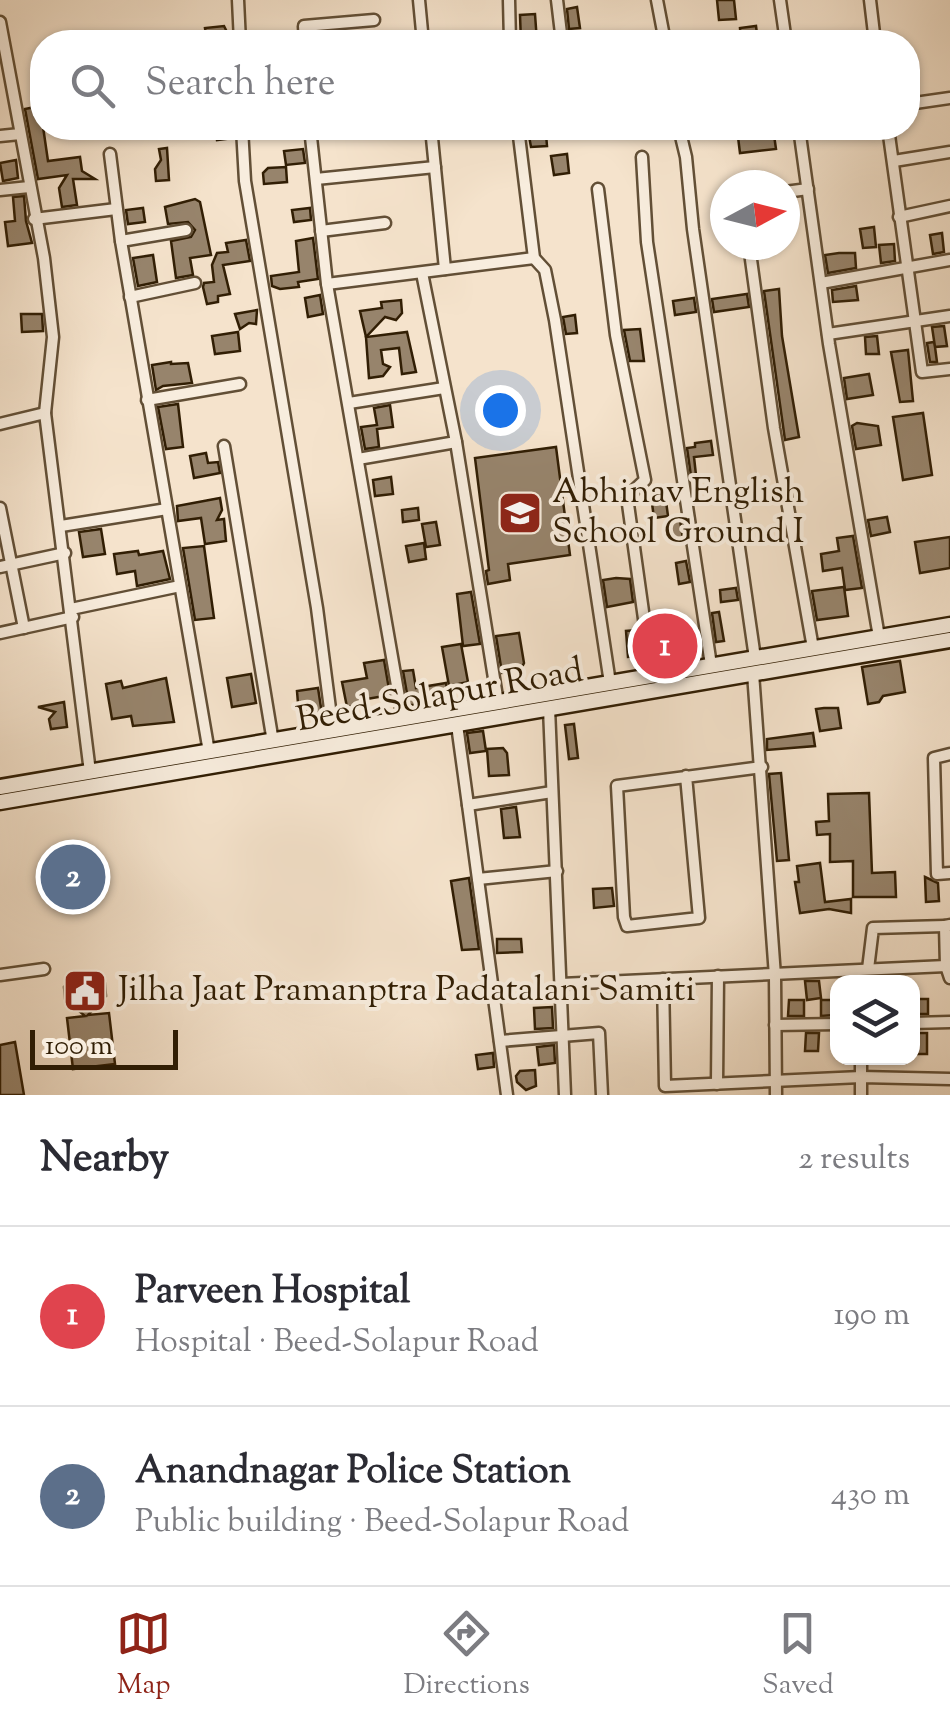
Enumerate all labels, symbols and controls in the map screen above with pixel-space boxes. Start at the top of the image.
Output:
search box [30,30,920,140]
icon: search [65,58,120,113]
text: Search here [145,58,336,112]
north arrow [710,170,800,260]
your location [475,385,526,436]
place label: Abhinav English School Ground I [552,468,804,559]
school or university icon: Abhinav English School Ground I [497,490,543,536]
pin: 1 [632,608,698,684]
street label: Beed-Solapur Road [293,647,588,747]
pin: 2 [40,840,106,914]
place label: Jilha Jaat Pramanptra Padatalani Samiti [116,966,696,1017]
public building icon: Jilha Jaat Pramanptra Padatalani Samiti [62,968,108,1014]
map controls [830,975,920,1065]
button: layers [830,975,920,1065]
scale bar [30,1025,178,1070]
text: 100 m [45,1027,113,1067]
text: Nearby [40,1130,169,1190]
text: 2 results [798,1137,910,1183]
text: Parveen Hospital [135,1266,410,1320]
text: 1 [67,1293,78,1339]
text: 190 m [834,1293,910,1339]
text: Hospital · Beed-Solapur Road [135,1320,539,1366]
text: Anandnagar Police Station [135,1446,571,1500]
text: 2 [65,1473,80,1519]
text: 430 m [831,1473,910,1519]
text: Public building · Beed-Solapur Road [135,1500,629,1546]
tab: Map [116,1606,171,1706]
tab: Directions [403,1606,530,1706]
tab: Saved [762,1606,834,1706]

